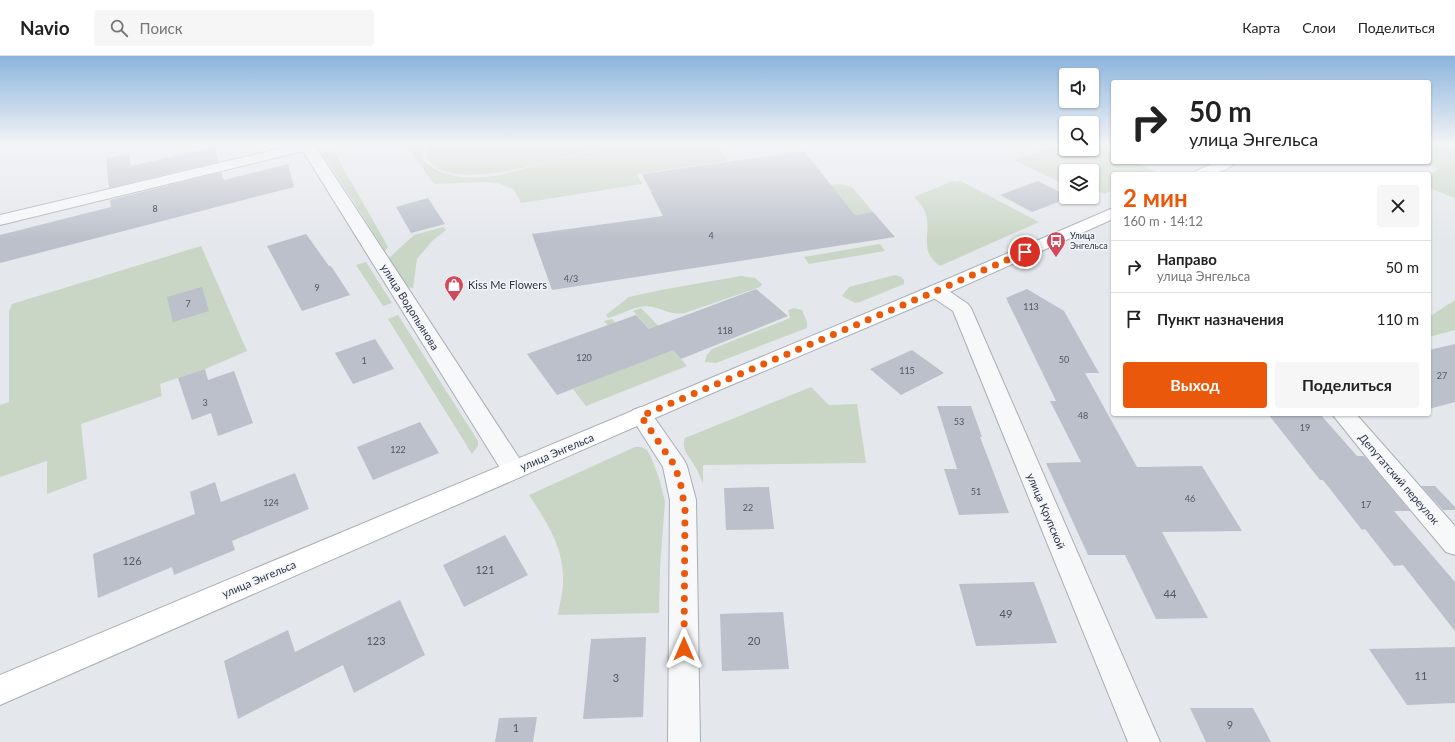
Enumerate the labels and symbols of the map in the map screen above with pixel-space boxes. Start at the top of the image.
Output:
house number: 8 [152,203,158,214]
house number: 4 [708,230,714,241]
bus stop icon: Улица Энгельса [1045,230,1067,258]
place label: Улица Энгельса [1070,230,1108,251]
pin [1008,235,1042,269]
street label: улица Водопьянова [379,261,442,352]
house number: 4/3 [564,273,578,284]
shop icon: Kiss Me Flowers [443,274,465,302]
place label: Kiss Me Flowers [468,278,547,291]
house number: 9 [314,282,320,293]
house number: 7 [185,298,191,309]
house number: 113 [1023,301,1039,312]
house number: 118 [717,325,733,336]
house number: 120 [576,352,592,363]
house number: 50 [1059,354,1069,365]
house number: 1 [361,355,367,366]
house number: 115 [899,365,915,376]
house number: 27 [1437,370,1447,381]
house number: 3 [202,397,208,408]
house number: 48 [1078,410,1088,421]
house number: 53 [954,416,964,427]
house number: 19 [1300,422,1310,433]
street label: улица Энгельса [518,430,596,473]
street label: Депутатский переулок [1356,431,1443,527]
house number: 122 [390,444,406,455]
street label: улица Крупской [1025,471,1068,551]
house number: 51 [971,486,981,497]
house number: 46 [1185,493,1195,504]
house number: 124 [263,497,279,508]
house number: 17 [1361,499,1371,510]
house number: 22 [743,502,753,513]
house number: 126 [122,554,142,567]
street label: улица Энгельса [220,557,298,600]
house number: 121 [475,563,495,576]
house number: 44 [1164,587,1177,600]
house number: 49 [1000,607,1012,620]
position arrow [663,628,705,670]
house number: 123 [366,634,386,647]
house number: 20 [748,634,761,647]
house number: 11 [1415,669,1427,682]
house number: 3 [613,671,619,684]
house number: 9 [1227,718,1233,731]
house number: 1 [513,721,519,734]

